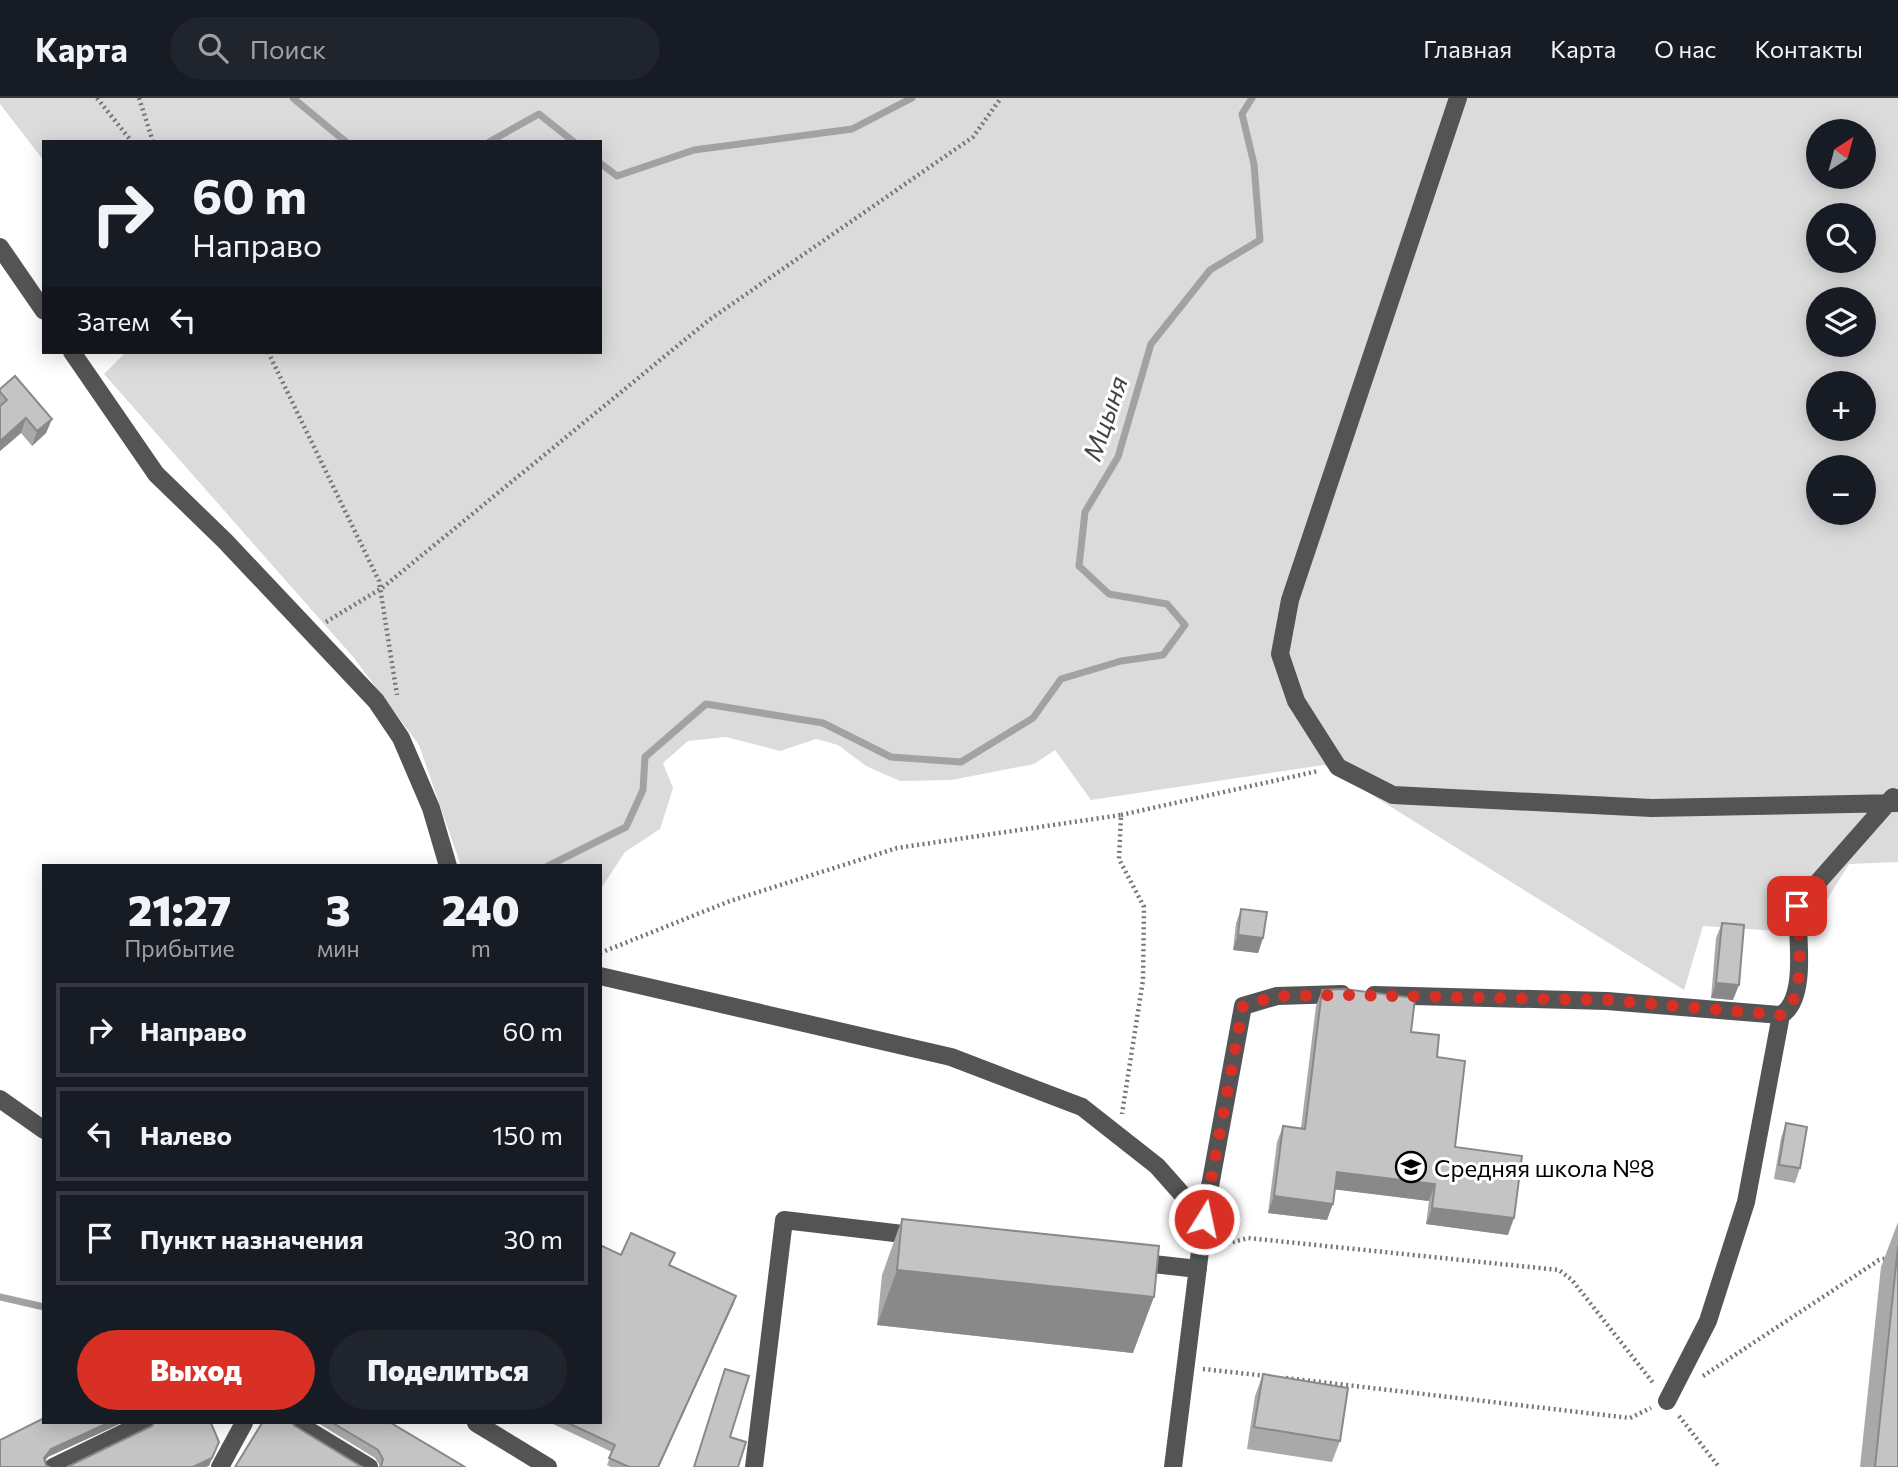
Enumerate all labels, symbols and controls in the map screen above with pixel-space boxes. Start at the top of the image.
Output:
search box [170,17,660,80]
text: Карта [35,28,128,69]
icon: search [194,29,232,67]
text: Поиск [250,33,326,64]
text: Главная [1423,34,1512,63]
text: Карта [1550,34,1616,63]
text: О нас [1654,34,1716,63]
text: Контакты [1754,34,1863,63]
north arrow [1806,119,1876,189]
map controls [1806,119,1876,525]
text: 60 m [192,164,307,224]
icon: right [77,168,168,259]
button: search [1806,203,1876,273]
text: Направо [192,224,322,264]
button: layers [1806,287,1876,357]
icon: left [164,301,202,339]
text: Затем [77,305,150,336]
button: + [1806,371,1876,441]
water label: Мцыня [1075,372,1133,464]
button: − [1806,455,1876,525]
pin [1767,876,1827,936]
text: 21:27 [128,883,231,935]
text: 3 [326,883,351,935]
text: 240 [442,883,520,935]
icon: arrive [1778,887,1816,925]
text: Прибытие [124,934,235,962]
text: мин [317,934,360,962]
text: m [471,934,491,962]
icon: right [81,1011,119,1049]
text: Направо [140,1015,247,1046]
text: 60 m [503,1015,563,1046]
icon: left [81,1115,119,1153]
text: Налево [140,1119,232,1150]
text: 150 m [492,1119,563,1150]
school or university icon: Средняя школа №8 [1394,1150,1428,1184]
place label: Средняя школа №8 [1434,1153,1655,1182]
position arrow [1167,1182,1241,1256]
icon: arrive [81,1219,119,1257]
text: Пункт назначения [140,1223,364,1254]
text: 30 m [504,1223,563,1254]
button: Выход [77,1330,315,1410]
button: Поделиться [329,1330,567,1410]

